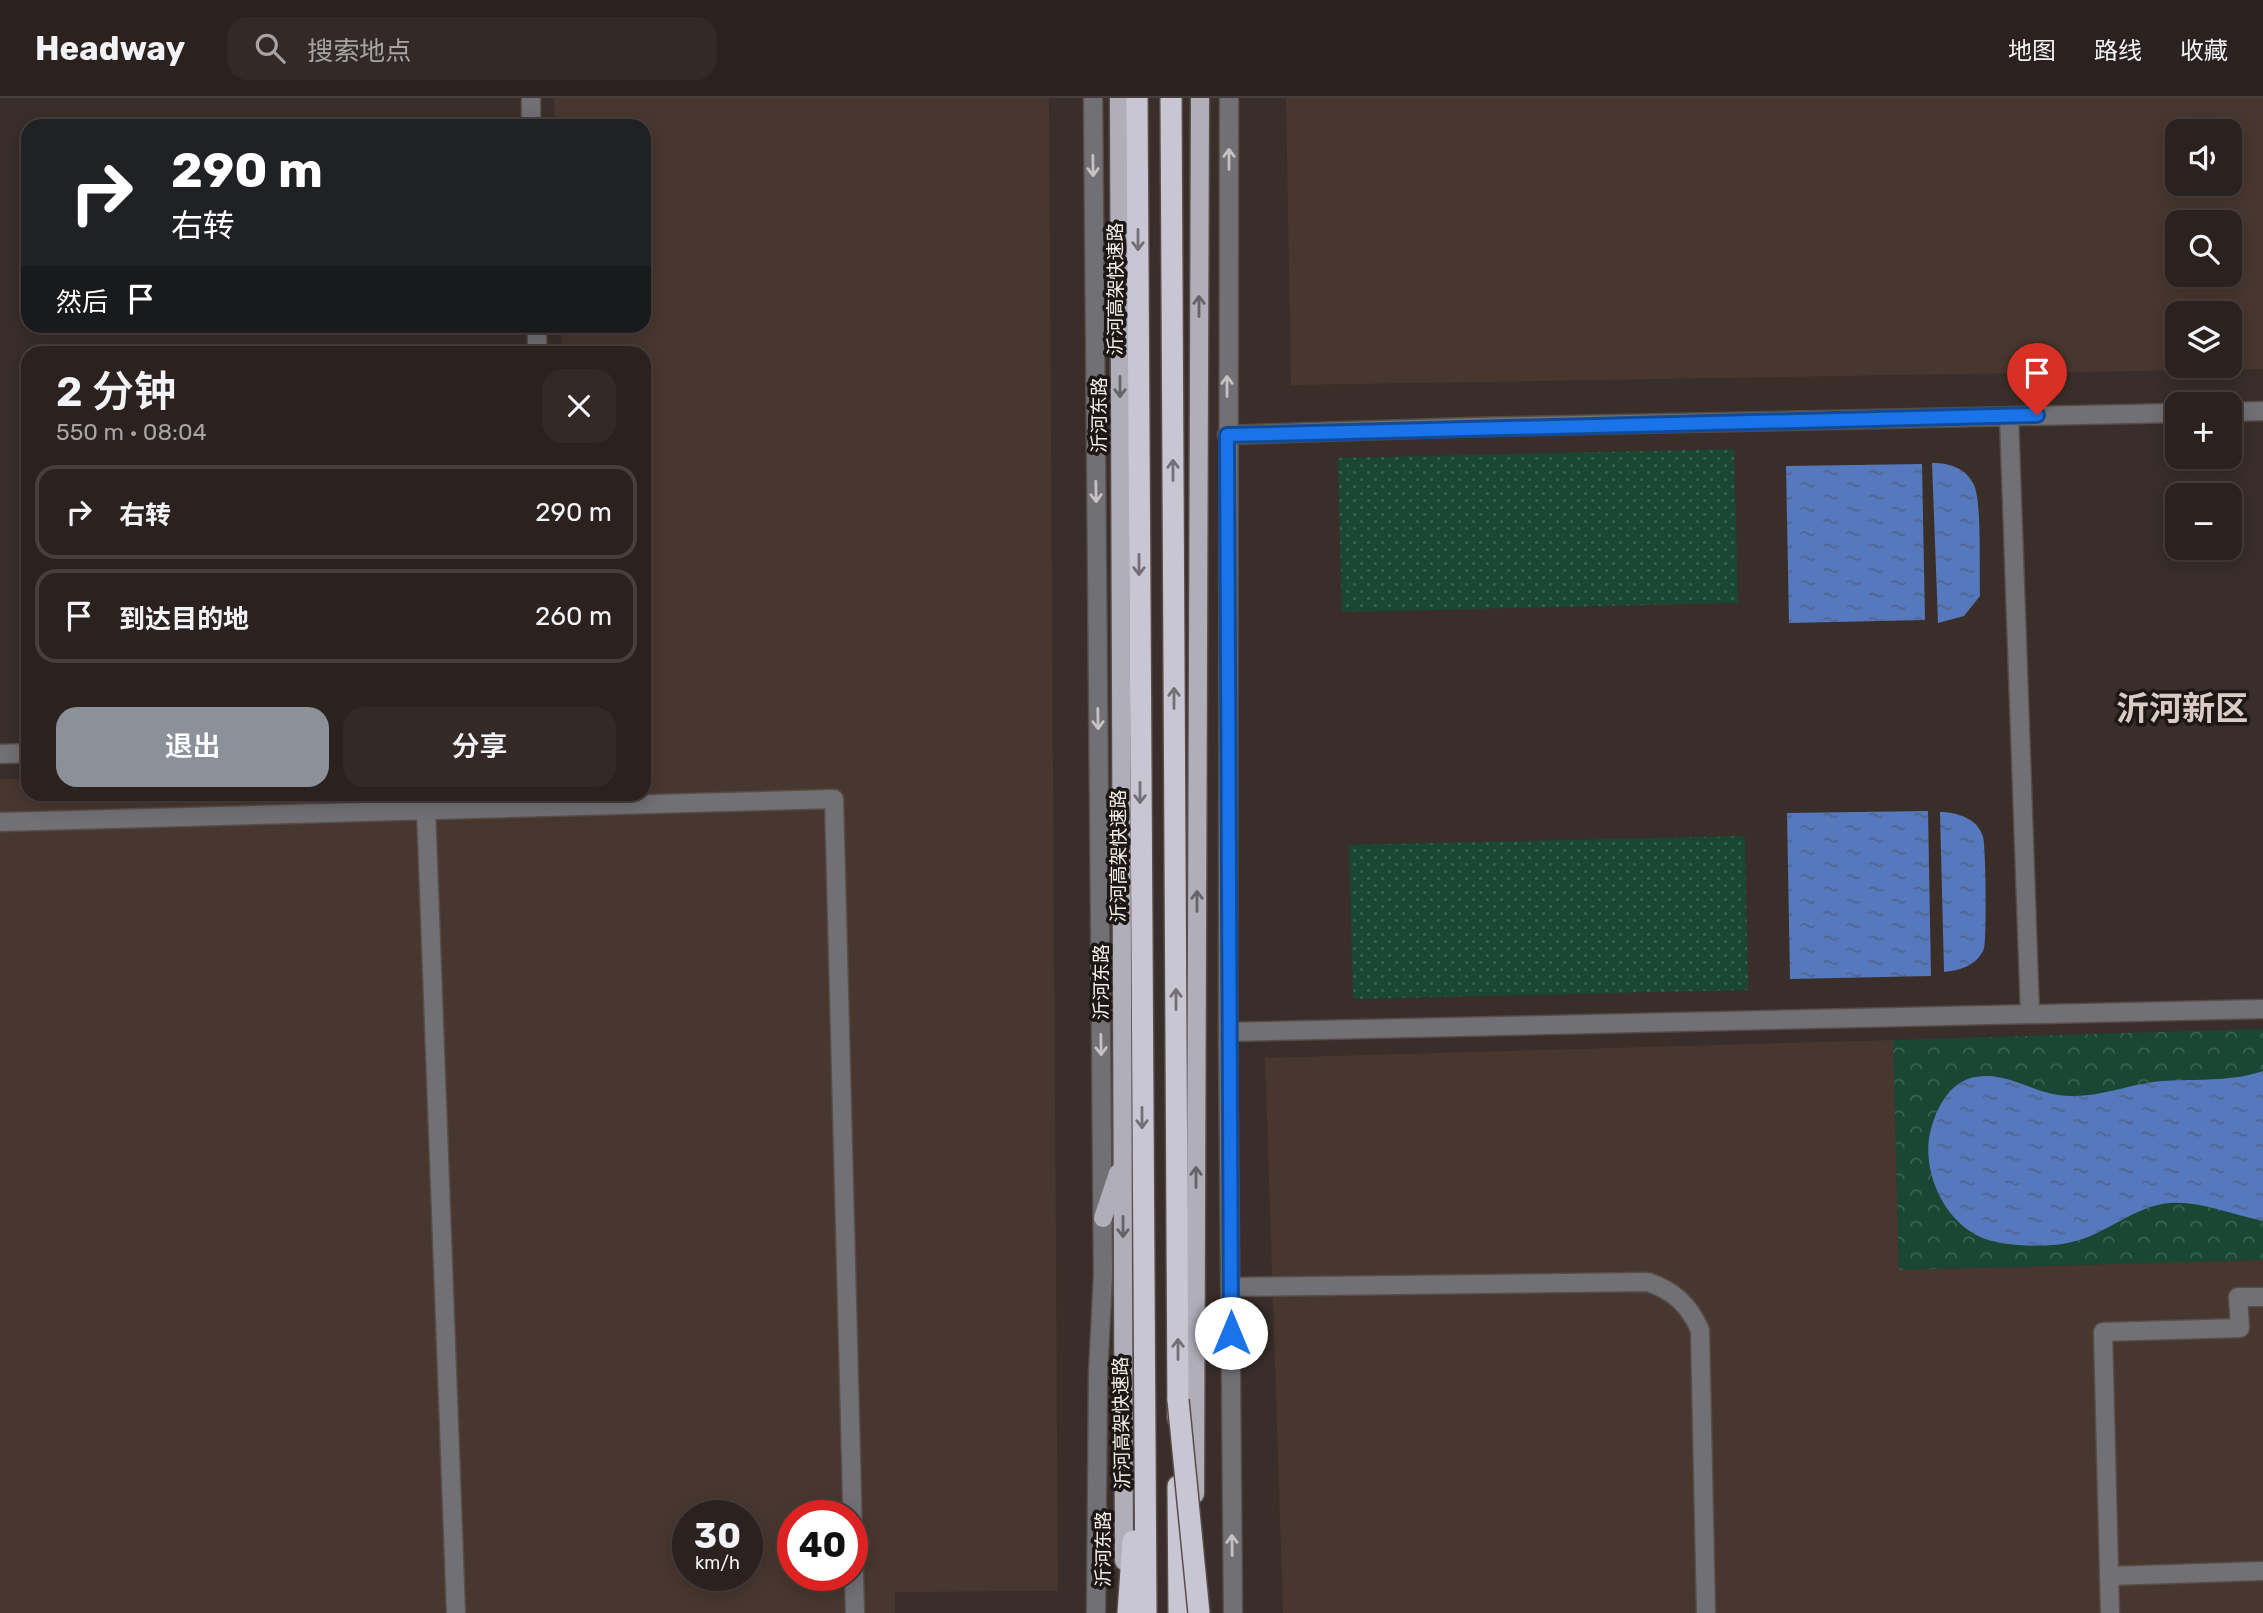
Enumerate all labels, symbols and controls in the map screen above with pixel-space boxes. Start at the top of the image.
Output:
search box [227,17,717,80]
text: Headway [35,29,185,68]
icon: search [251,29,289,67]
text: 搜索地点 [307,36,411,67]
text: 地图 [2008,37,2056,65]
text: 路线 [2094,37,2142,65]
text: 收藏 [2180,37,2228,65]
map controls [2165,119,2242,560]
button: sound [2165,119,2242,196]
text: 290 m [171,141,323,199]
icon: right [56,147,147,238]
one-way arrow [1222,148,1236,171]
one-way arrow [1086,154,1100,177]
text: 右转 [171,207,235,245]
button: search [2165,210,2242,287]
street label: 沂河高架快速路 [1104,222,1127,356]
one-way arrow [1131,228,1144,251]
icon: arrive [122,280,160,318]
text: 然后 [56,287,108,318]
one-way arrow [1192,295,1206,318]
button: layers [2165,301,2242,378]
pin [2007,343,2067,415]
icon: arrive [2018,354,2056,392]
text: 2 分钟 [56,367,176,417]
button: close [542,369,616,443]
one-way arrow [1113,375,1127,398]
one-way arrow [1220,375,1234,398]
street label: 沂河东路 [1088,377,1111,453]
button: + [2165,392,2242,469]
text: 550 m · 08:04 [56,418,207,446]
one-way arrow [1166,459,1180,482]
one-way arrow [1089,480,1103,503]
button: − [2165,483,2242,560]
icon: right [60,493,98,531]
text: 290 m [535,497,612,528]
text: 右转 [119,500,171,531]
one-way arrow [1132,553,1146,576]
icon: arrive [60,597,98,635]
text: 260 m [535,601,612,632]
text: 到达目的地 [119,604,249,635]
one-way arrow [1167,687,1181,710]
district label: 沂河新区 [2116,689,2248,728]
button: 退出 [56,707,329,787]
button: 分享 [343,707,616,787]
one-way arrow [1091,707,1105,730]
one-way arrow [1133,781,1147,804]
street label: 沂河高架快速路 [1107,789,1130,923]
one-way arrow [1190,890,1204,913]
street label: 沂河东路 [1090,944,1113,1020]
one-way arrow [1169,988,1183,1011]
one-way arrow [1094,1033,1108,1056]
one-way arrow [1135,1106,1149,1129]
one-way arrow [1190,1166,1203,1189]
one-way arrow [1116,1215,1130,1238]
position arrow [1194,1296,1268,1370]
one-way arrow [1171,1338,1185,1361]
street label: 沂河高架快速路 [1109,1356,1134,1490]
speed limit sign: 40 [777,1500,868,1591]
street label: 沂河东路 [1092,1511,1115,1587]
text: 30 [694,1515,741,1557]
one-way arrow [1226,1534,1239,1557]
text: km/h [695,1552,740,1574]

